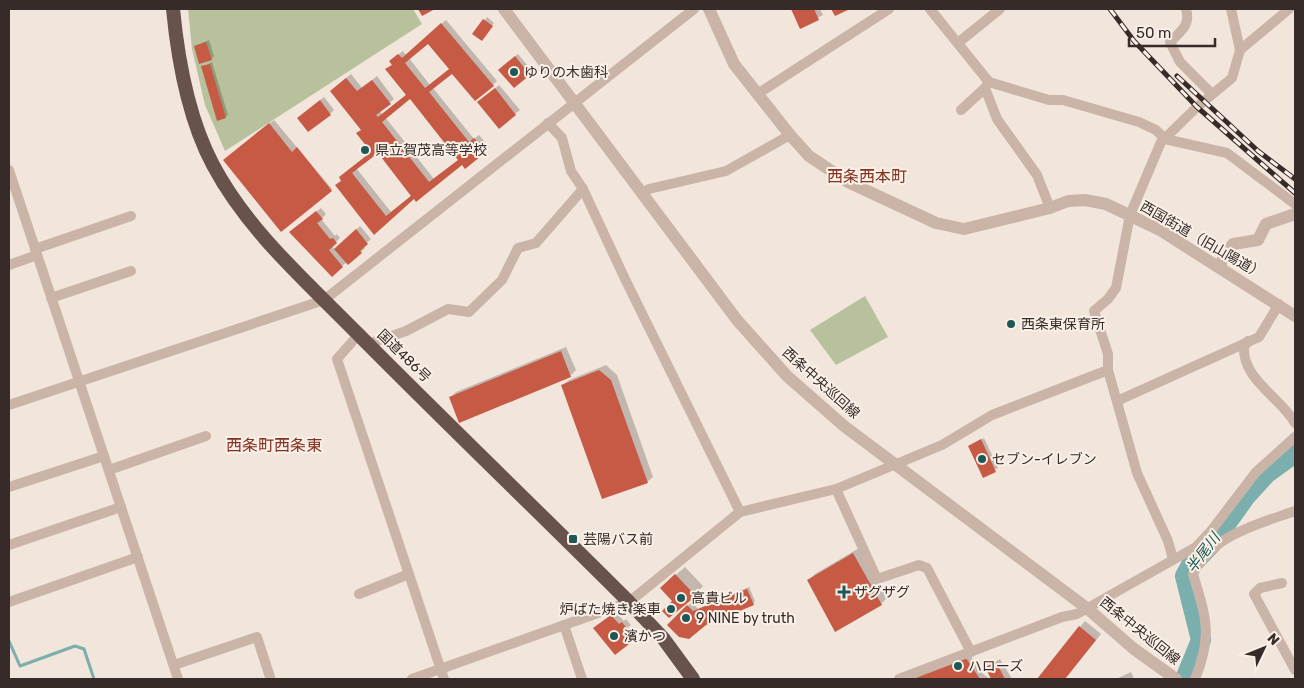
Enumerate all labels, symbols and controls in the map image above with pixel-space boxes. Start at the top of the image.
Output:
scale bar [1129,15,1215,47]
text: 50 m [1136,24,1171,42]
place label: ゆりの木歯科 [524,64,608,81]
marker: ゆりの木歯科 [508,66,520,78]
place label: 県立賀茂高等学校 [375,142,487,159]
marker: 県立賀茂高等学校 [359,144,371,156]
district label: 西条西本町 [827,167,907,186]
street label: 西国街道（旧山陽道） [1137,198,1267,282]
place label: 西条東保育所 [1021,316,1105,333]
marker: 西条東保育所 [1005,318,1017,330]
street label: 国道486号 [374,326,434,386]
street label: 西条中央巡回線 [779,344,863,422]
district label: 西条町西条東 [226,436,322,455]
place label: セブン-イレブン [992,451,1097,468]
marker: セブン-イレブン [976,453,988,465]
water label: 半尾川 [1182,528,1225,576]
place label: 芸陽バス前 [583,531,653,548]
marker: 芸陽バス前 [567,533,579,545]
place label: ザグザグ [854,584,910,601]
marker: ザグザグ [838,586,850,598]
place label: 高貴ビル [691,590,747,607]
marker: 高貴ビル [675,592,687,604]
street label: 西条中央巡回線 [1097,594,1183,668]
place label: 炉ばた焼き 楽車 [560,601,661,618]
marker: 炉ばた焼き 楽車 [665,603,677,615]
place label: 9 NINE by truth [696,610,795,627]
marker: 9 NINE by truth [680,612,692,624]
north arrow [1239,623,1289,673]
place label: 濱かつ [624,628,666,645]
marker: 濱かつ [608,630,620,642]
text: N [1263,630,1283,649]
place label: ハローズ [968,658,1023,675]
marker: ハローズ [952,660,964,672]

